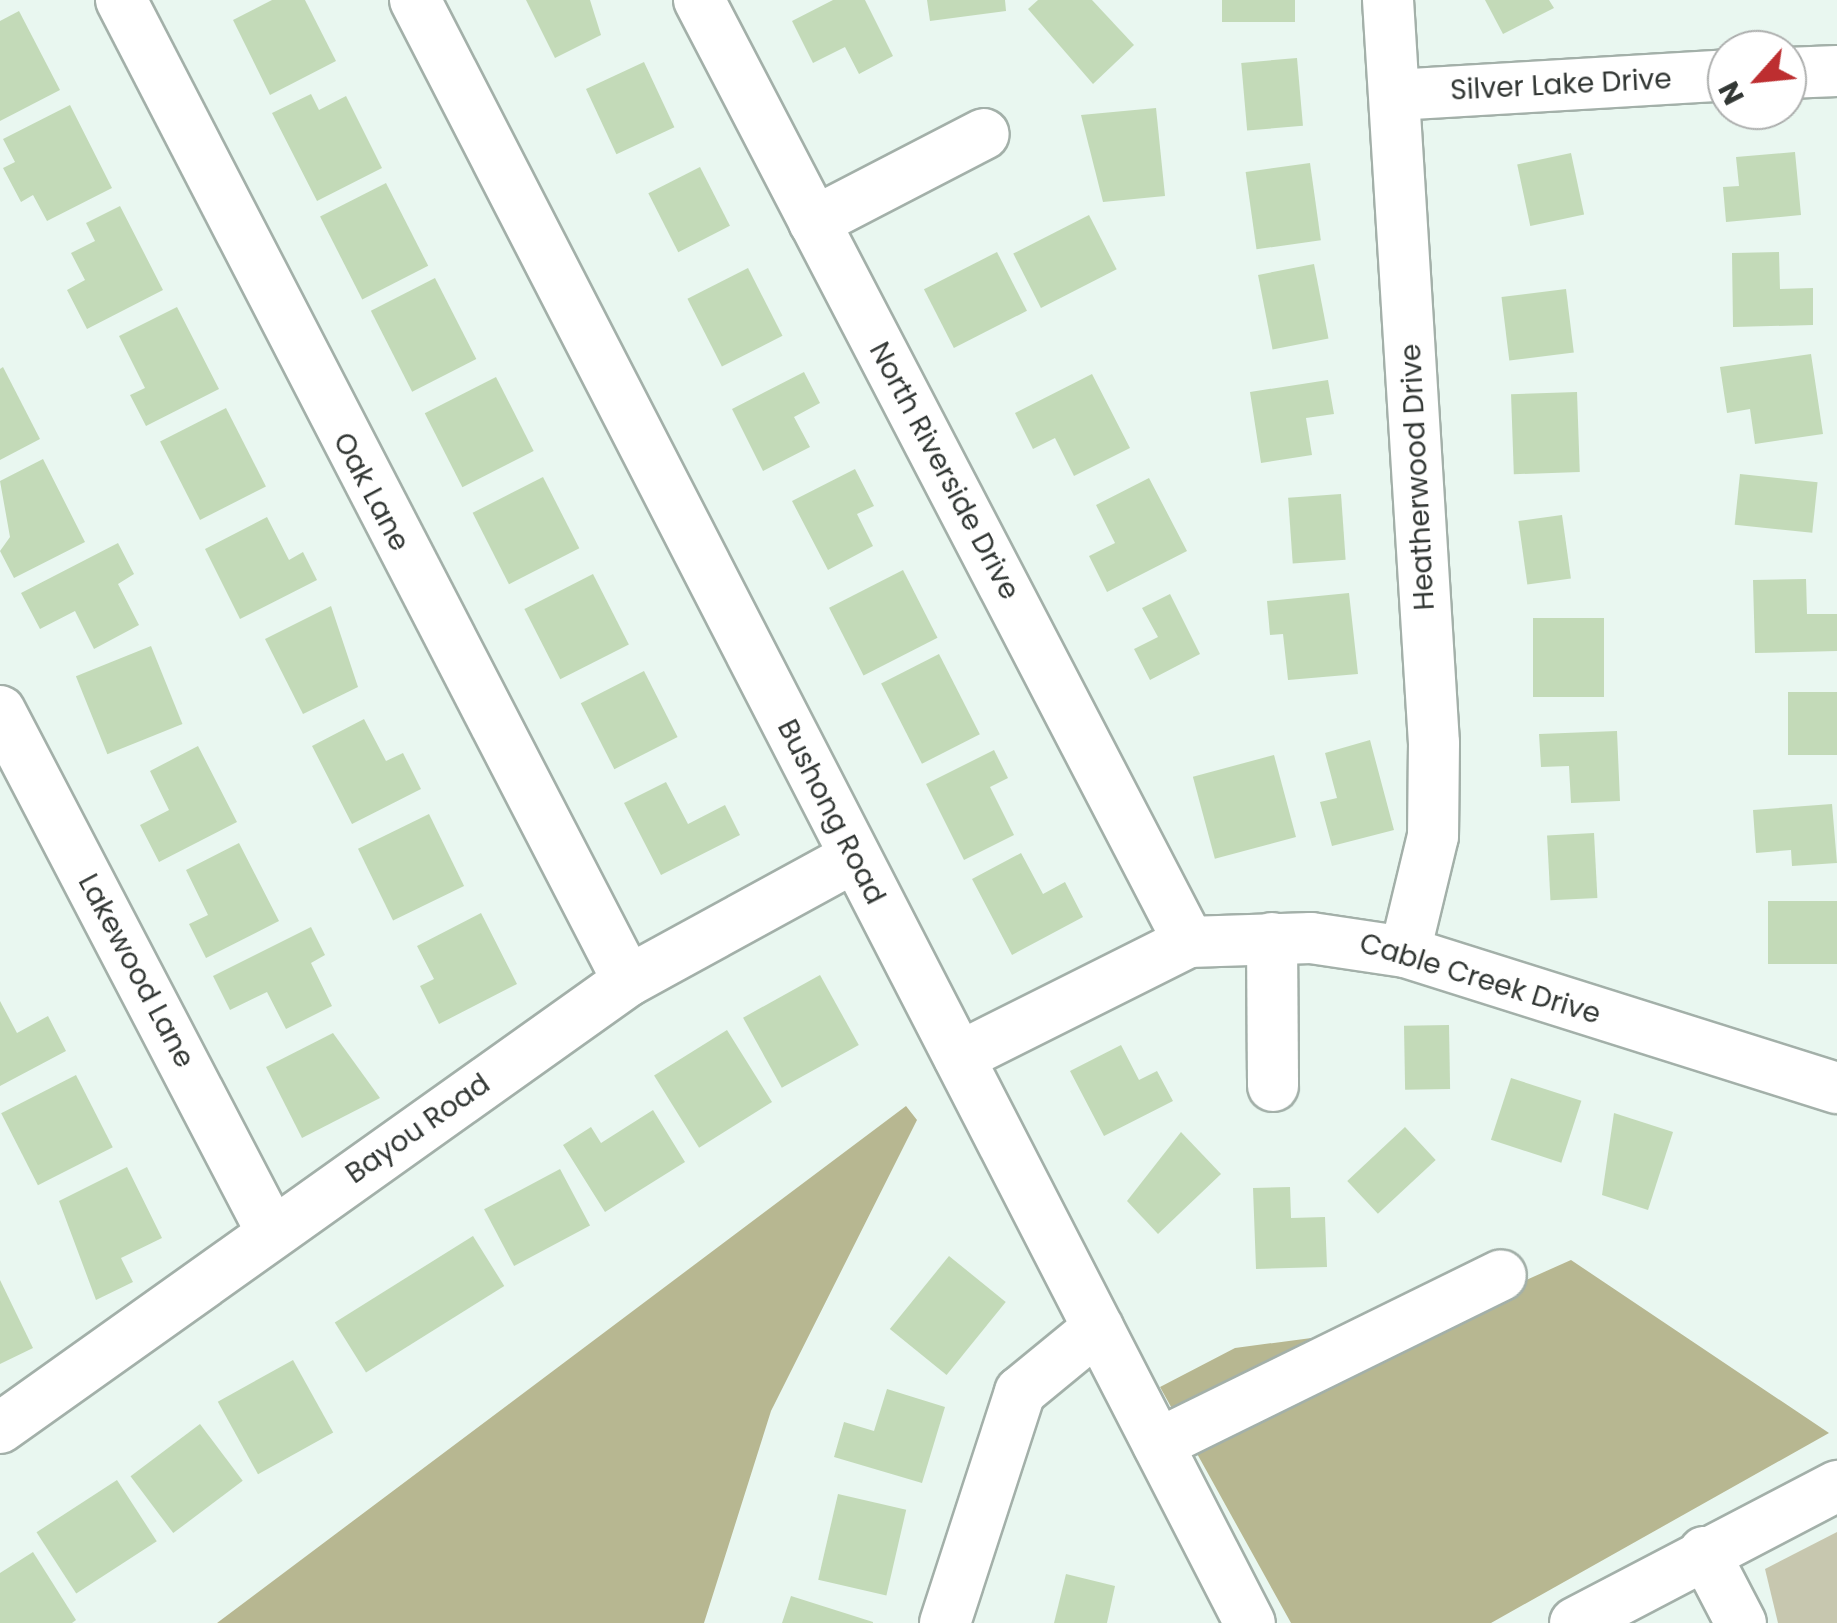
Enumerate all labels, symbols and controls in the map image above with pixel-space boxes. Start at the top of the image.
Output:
north arrow [1707,30,1807,130]
street label: Silver Lake Drive [1449,62,1673,108]
text: N [1709,75,1754,111]
street label: North Riverside Drive [862,337,1026,605]
street label: Heatherwood Drive [1394,343,1442,611]
street label: Oak Lane [326,427,416,557]
street label: Bushong Road [770,714,892,910]
street label: Lakewood Lane [71,868,201,1074]
street label: Cable Creek Drive [1356,926,1604,1032]
street label: Bayou Road [340,1067,496,1191]

